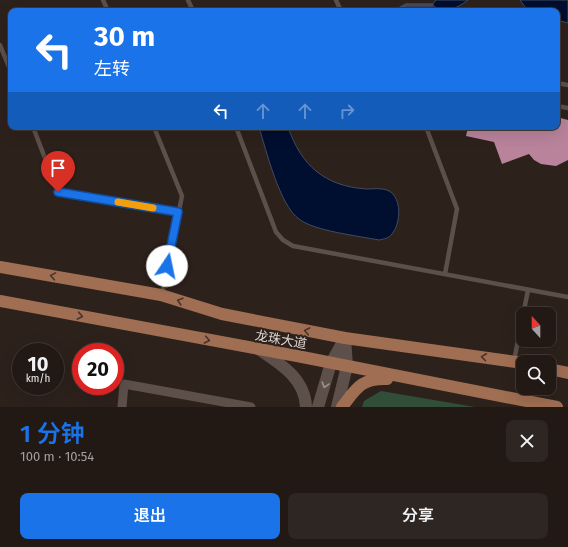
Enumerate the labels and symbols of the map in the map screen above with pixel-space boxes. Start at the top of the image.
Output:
pin [41,151,75,192]
position arrow [146,245,188,287]
one-way arrow [50,273,56,281]
one-way arrow [177,297,184,306]
north arrow [516,307,556,347]
one-way arrow [77,311,83,320]
one-way arrow [303,327,310,335]
street label: 龙珠大道 [254,328,308,351]
one-way arrow [204,335,211,344]
speed limit sign: 20 [72,343,124,395]
one-way arrow [481,353,488,362]
one-way arrow [321,381,330,388]

